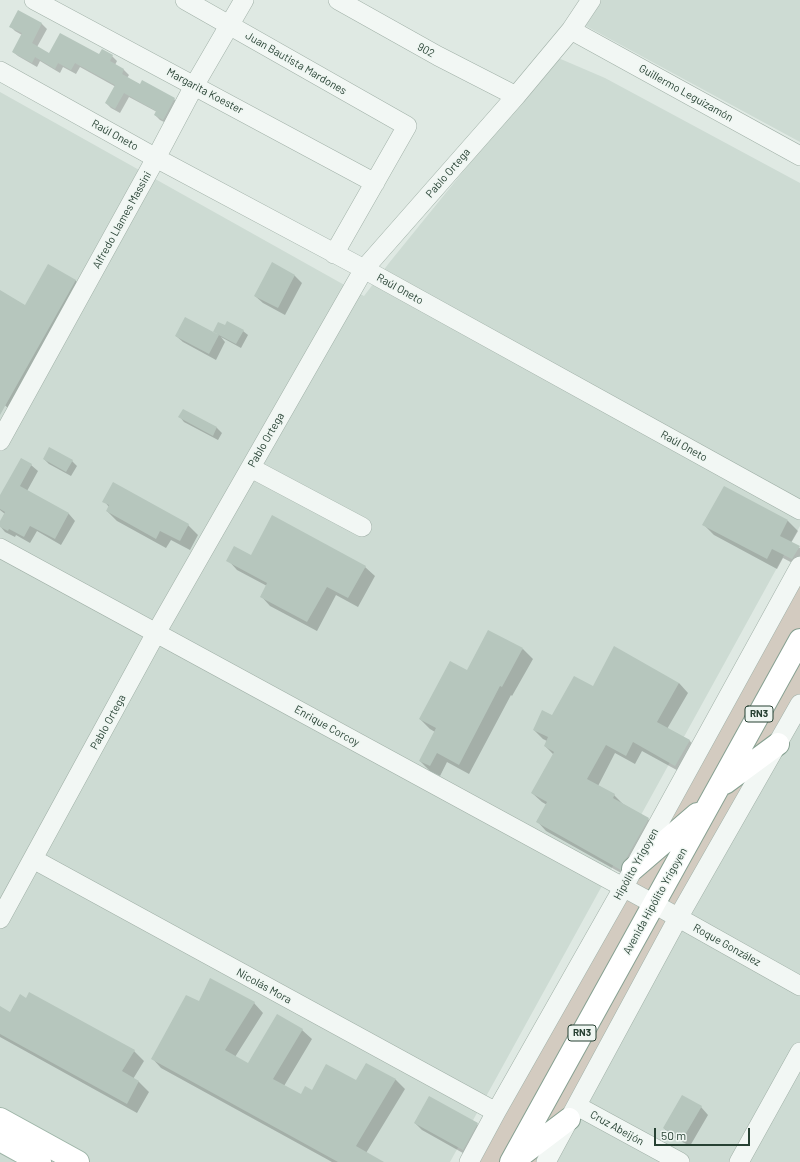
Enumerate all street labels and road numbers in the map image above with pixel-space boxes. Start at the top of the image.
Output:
street label: Juan Bautista Mardones [243,29,349,97]
street label: 902 [415,40,437,60]
street label: Guillermo Leguizamón [637,62,735,124]
street label: Margarita Koester [164,65,246,117]
street label: Raúl Oneto [89,117,141,153]
street label: Pablo Ortega [423,146,473,200]
street label: Alfredo Llames Massini [90,169,154,271]
street label: Raúl Oneto [374,271,426,307]
street label: Pablo Ortega [245,410,287,470]
street label: Raúl Oneto [658,428,710,464]
street label: Pablo Ortega [87,692,129,752]
street label: Enrique Corcoy [292,703,362,749]
road number: RN3 [745,706,773,722]
street label: Hipólito Yrigoyen [611,826,661,902]
street label: Avenida Hipólito Yrigoyen [620,845,690,957]
street label: Roque González [691,921,763,969]
street label: Nicolás Mora [234,965,294,1007]
road number: RN3 [568,1025,596,1041]
street label: Cruz Abeijón [588,1108,646,1148]

